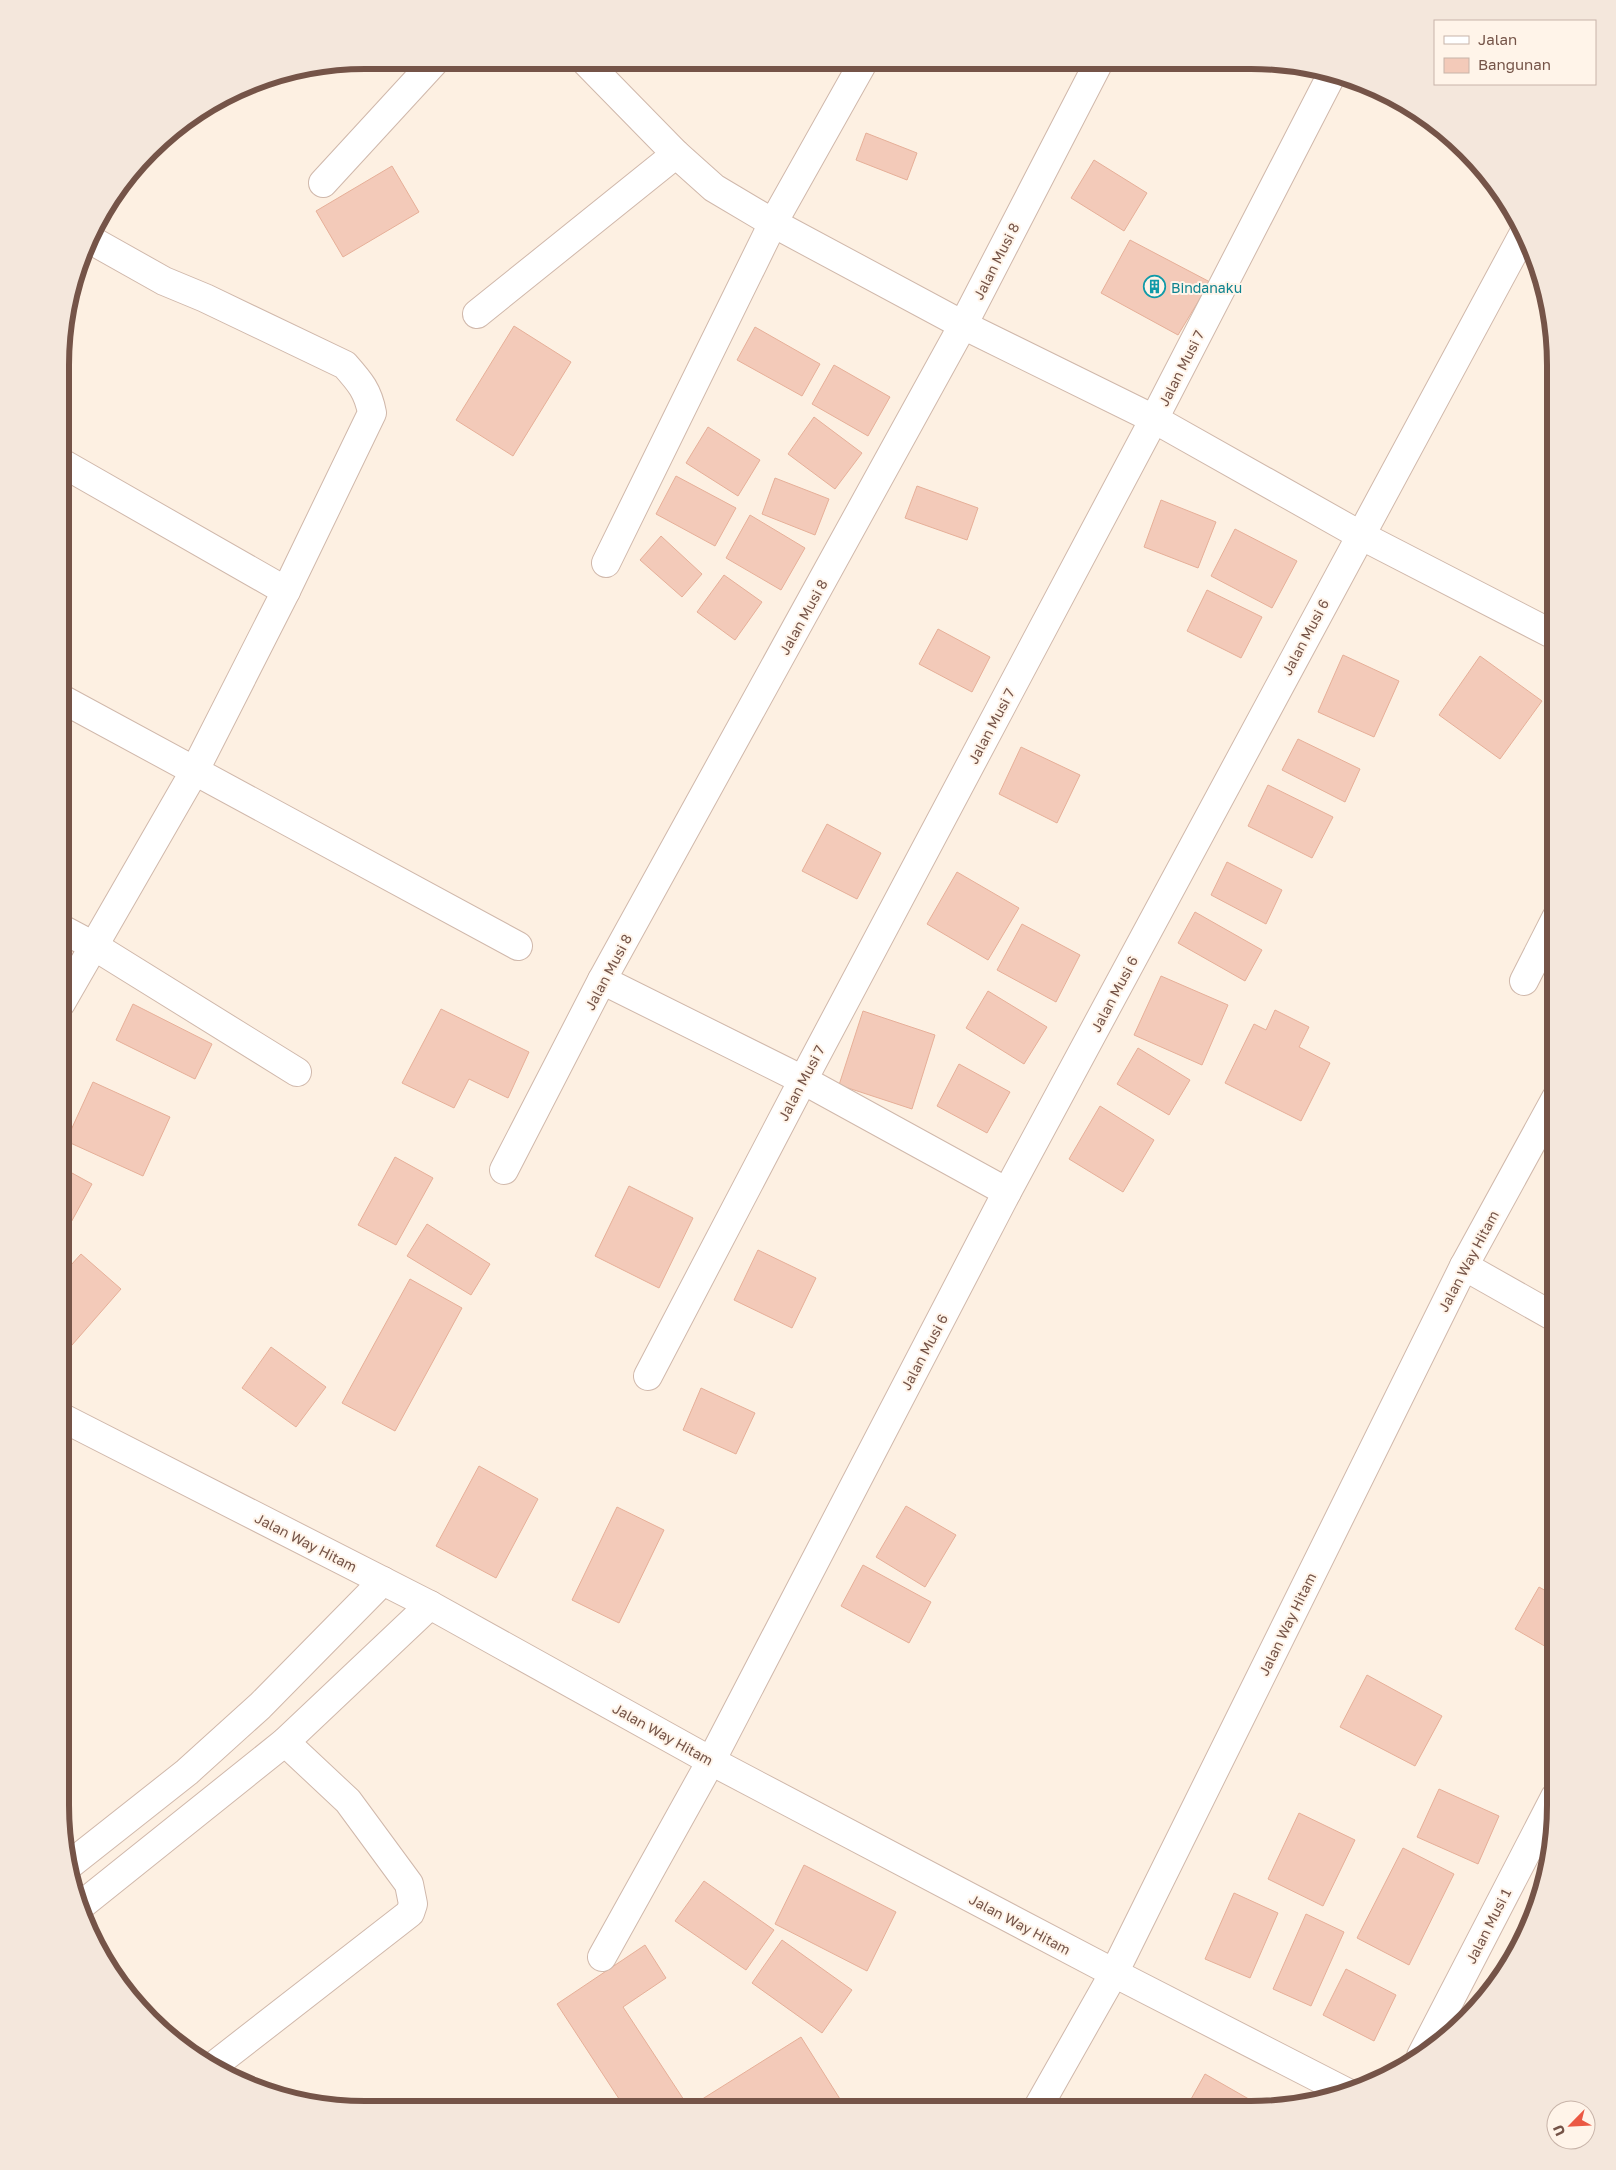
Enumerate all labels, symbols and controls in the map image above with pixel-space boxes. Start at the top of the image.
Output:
legend [1434,20,1596,85]
text: Jalan [1478,30,1517,48]
text: Bangunan [1478,55,1551,73]
street label: Jalan Musi 8 [969,220,1023,302]
building icon: Bindanaku [1143,275,1167,299]
place label: Bindanaku [1171,279,1242,296]
street label: Jalan Musi 7 [1155,327,1207,409]
street label: Jalan Musi 8 [775,576,831,658]
street label: Jalan Musi 6 [1278,596,1332,678]
street label: Jalan Musi 7 [964,685,1018,767]
street label: Jalan Musi 8 [581,931,635,1013]
street label: Jalan Musi 6 [1087,953,1141,1035]
street label: Jalan Musi 7 [774,1042,828,1124]
street label: Jalan Way Hitam [1434,1207,1502,1315]
street label: Jalan Musi 6 [897,1311,951,1393]
street label: Jalan Way Hitam [252,1509,360,1575]
street label: Jalan Way Hitam [1255,1570,1319,1678]
street label: Jalan Way Hitam [610,1699,716,1769]
street label: Jalan Musi 1 [1462,1885,1514,1966]
street label: Jalan Way Hitam [966,1890,1074,1958]
north arrow [1546,2100,1596,2150]
text: U [1549,2122,1569,2139]

